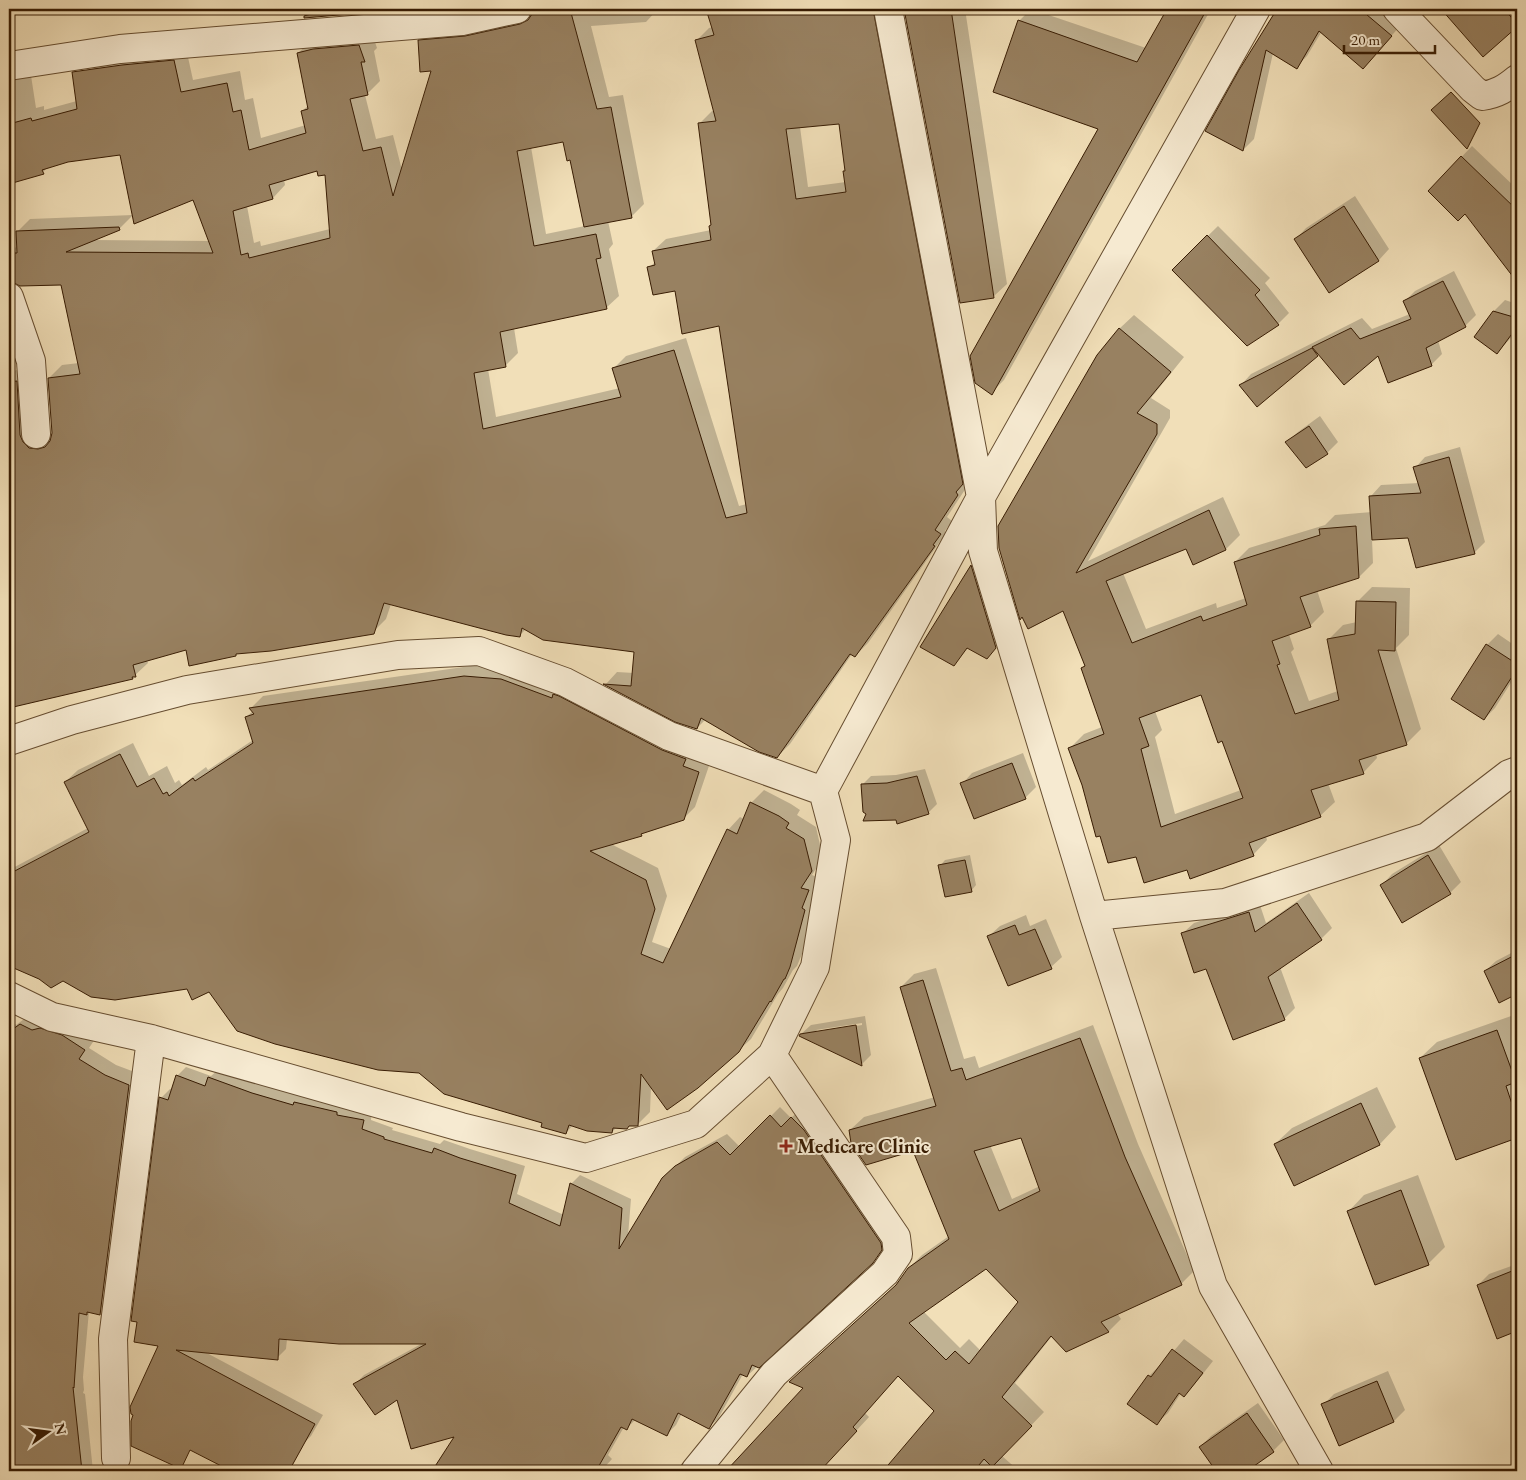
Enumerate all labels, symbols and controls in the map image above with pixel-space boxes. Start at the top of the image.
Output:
scale bar [1344,22,1435,54]
text: 20 m [1351,30,1380,49]
place label: Medicare Clinic [797,1133,929,1159]
marker: Medicare Clinic [779,1139,793,1153]
north arrow [22,1408,72,1458]
text: N [51,1421,71,1437]

